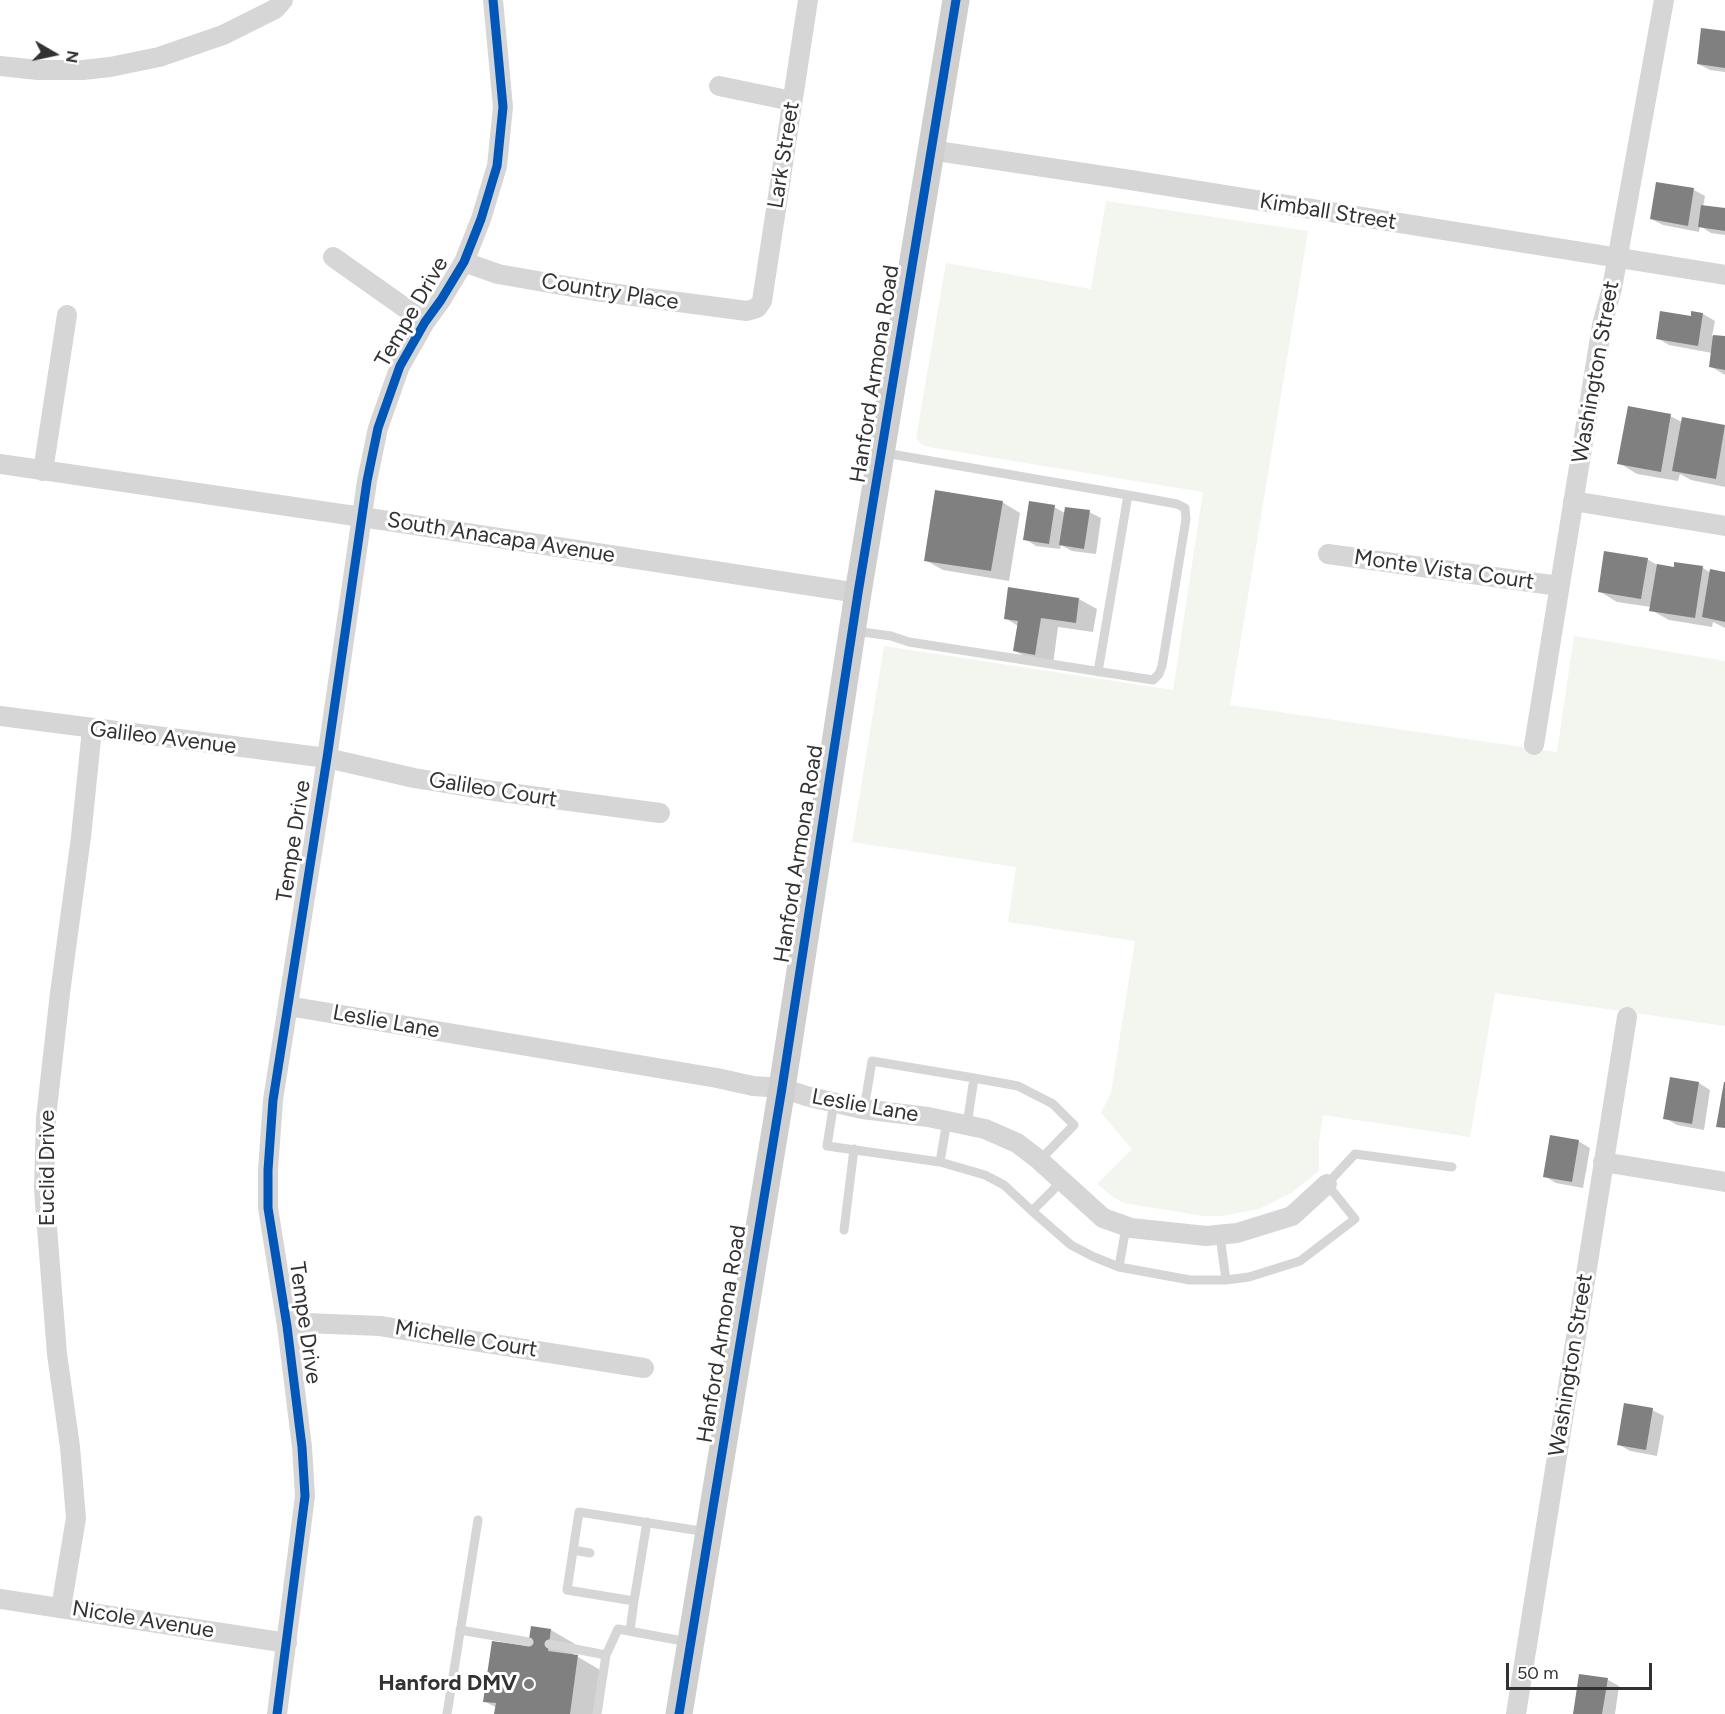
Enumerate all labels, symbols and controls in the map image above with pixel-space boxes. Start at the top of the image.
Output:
north arrow [24,24,84,84]
text: N [62,49,83,64]
street label: Lark Street [763,100,805,210]
street label: Kimball Street [1258,188,1398,236]
street label: Tempe Drive [370,252,454,372]
street label: Hanford Armona Road [845,263,905,485]
street label: Country Place [539,268,681,316]
street label: Washington Street [1567,279,1625,465]
street label: South Anacapa Avenue [385,507,617,569]
street label: Monte Vista Court [1352,544,1536,596]
street label: Galileo Avenue [88,716,238,760]
street label: Hanford Armona Road [769,743,829,965]
street label: Galileo Court [427,767,559,813]
street label: Tempe Drive [271,778,317,904]
street label: Leslie Lane [331,1000,441,1044]
street label: Leslie Lane [810,1084,920,1128]
street label: Euclid Drive [35,1110,61,1226]
street label: Hanford Armona Road [692,1223,752,1445]
street label: Tempe Drive [283,1260,327,1386]
street label: Washington Street [1544,1272,1598,1458]
street label: Michelle Court [393,1315,539,1363]
street label: Nicole Avenue [70,1596,216,1644]
scale bar [1509,1651,1654,1689]
text: 50 m [1517,1662,1559,1684]
place label: Hanford DMV [378,1671,517,1697]
marker: Hanford DMV [522,1677,536,1691]

